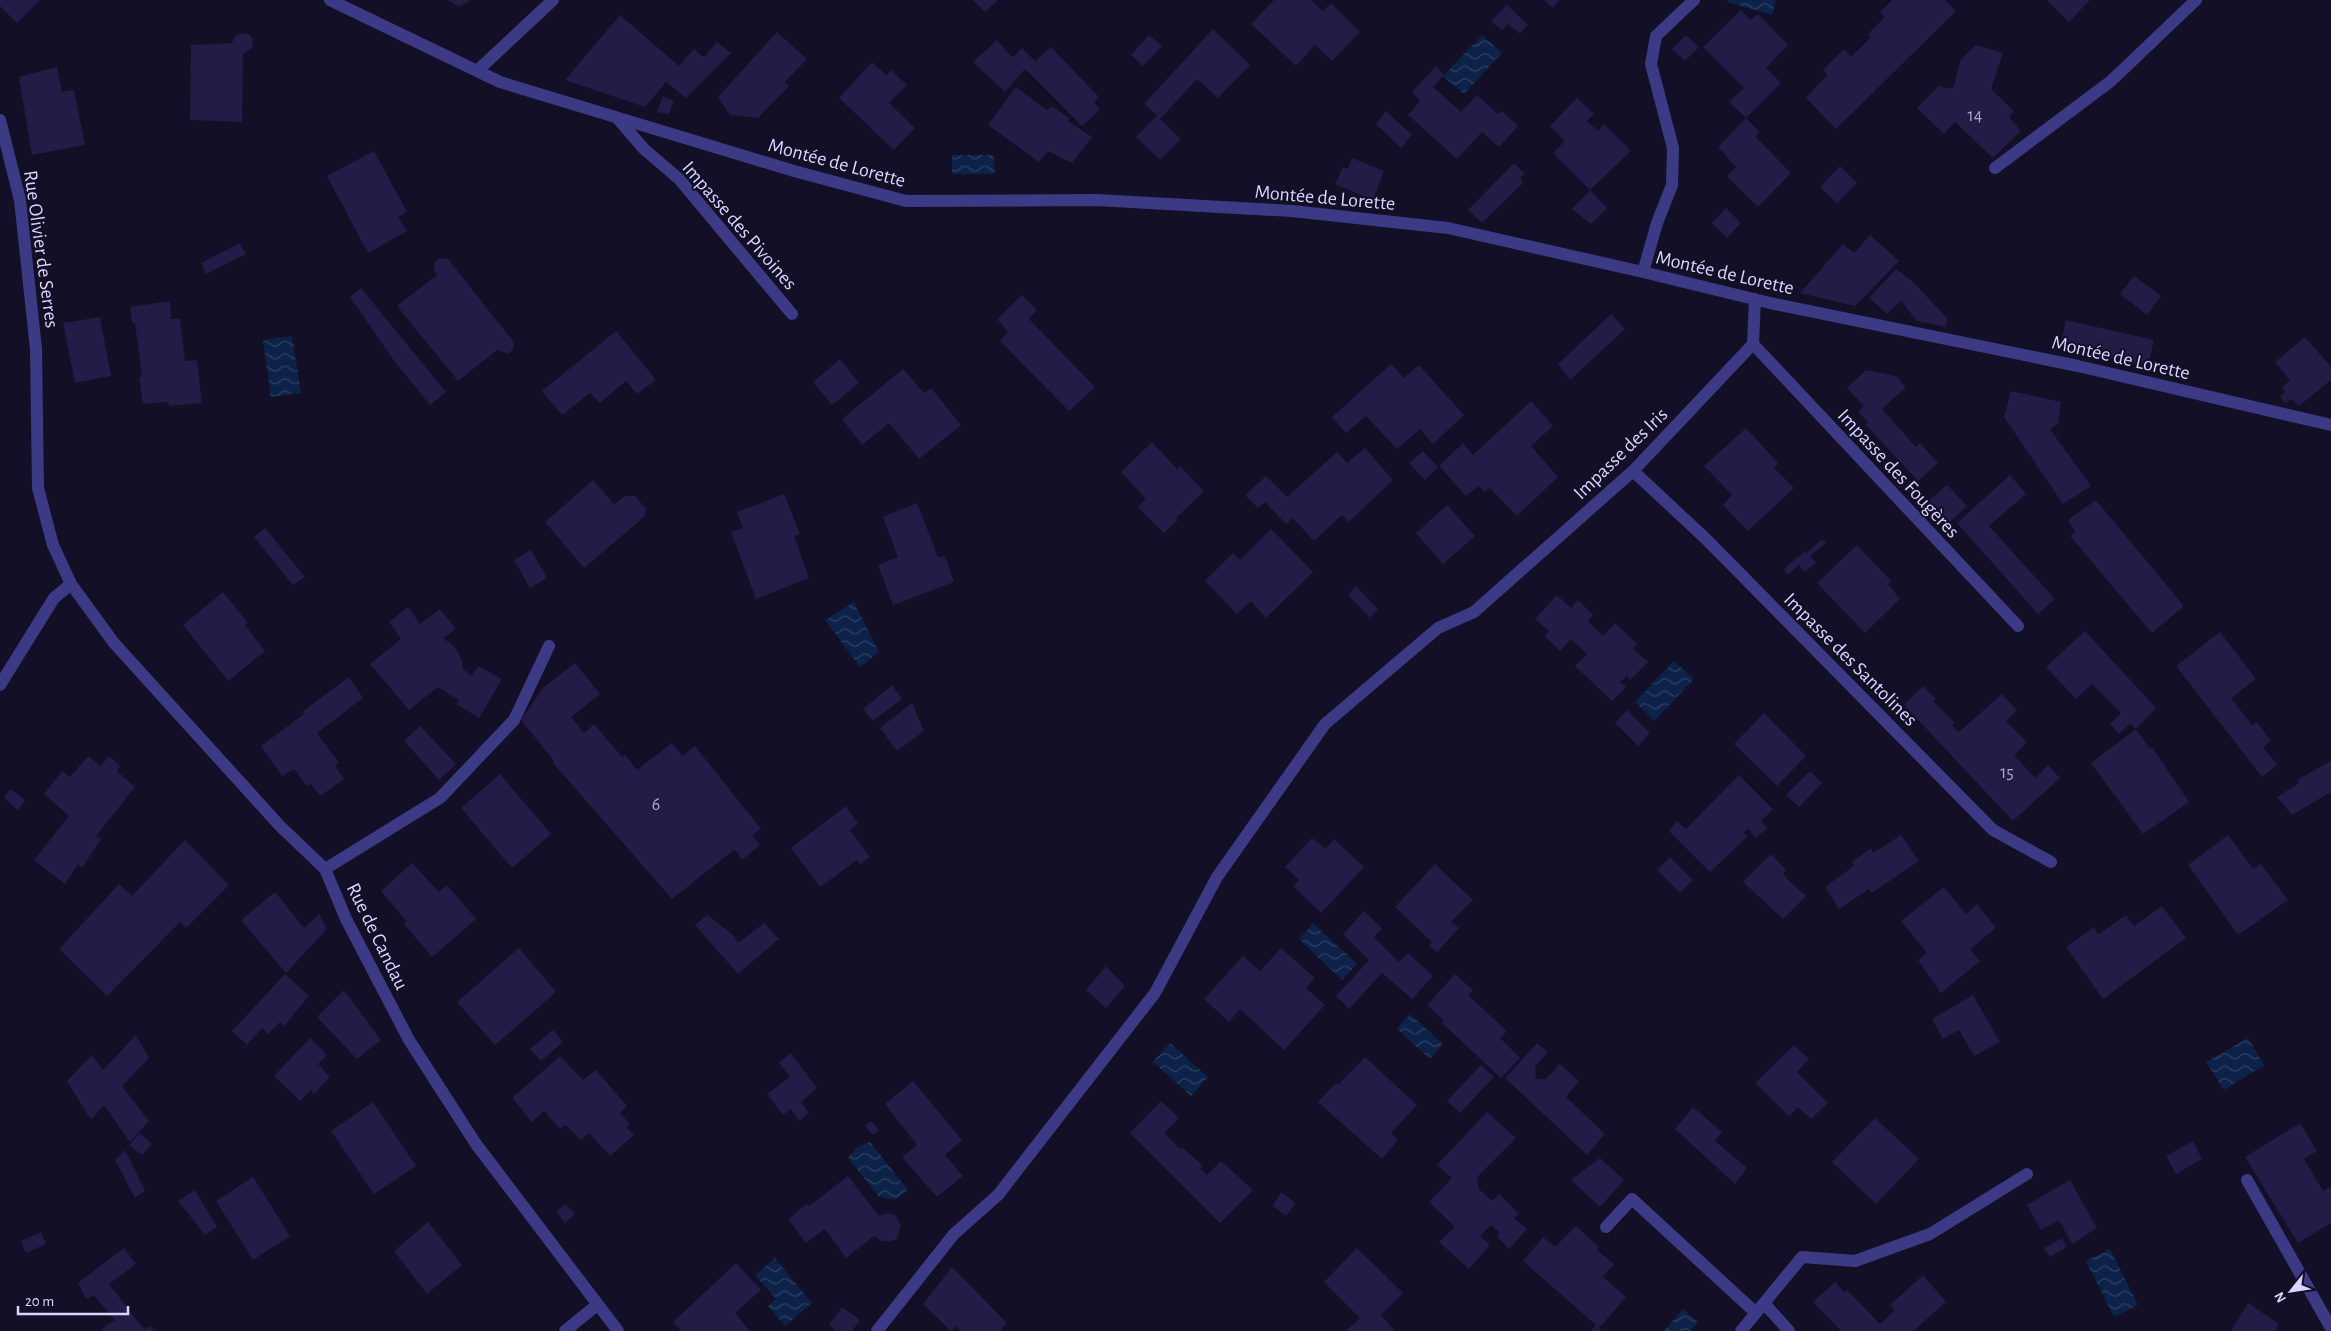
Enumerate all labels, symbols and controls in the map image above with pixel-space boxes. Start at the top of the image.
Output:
house number: 14 [1968,107,1983,125]
street label: Montée de Lorette [766,135,907,191]
street label: Impasse des Pivoines [678,158,800,294]
street label: Rue Olivier de Serres [20,169,62,329]
street label: Montée de Lorette [1254,182,1396,214]
street label: Montée de Lorette [1654,247,1796,299]
street label: Montée de Lorette [2050,332,2192,384]
street label: Impasse des Iris [1570,404,1672,503]
street label: Impasse des Fougères [1834,405,1963,542]
street label: Impasse des Santolines [1780,589,1921,730]
house number: 15 [2000,764,2014,782]
house number: 6 [652,796,660,814]
street label: Rue de Candau [343,880,411,993]
north arrow [2266,1266,2316,1316]
scale bar [18,1284,128,1316]
text: N [2272,1289,2289,1305]
text: 20 m [25,1294,54,1309]

